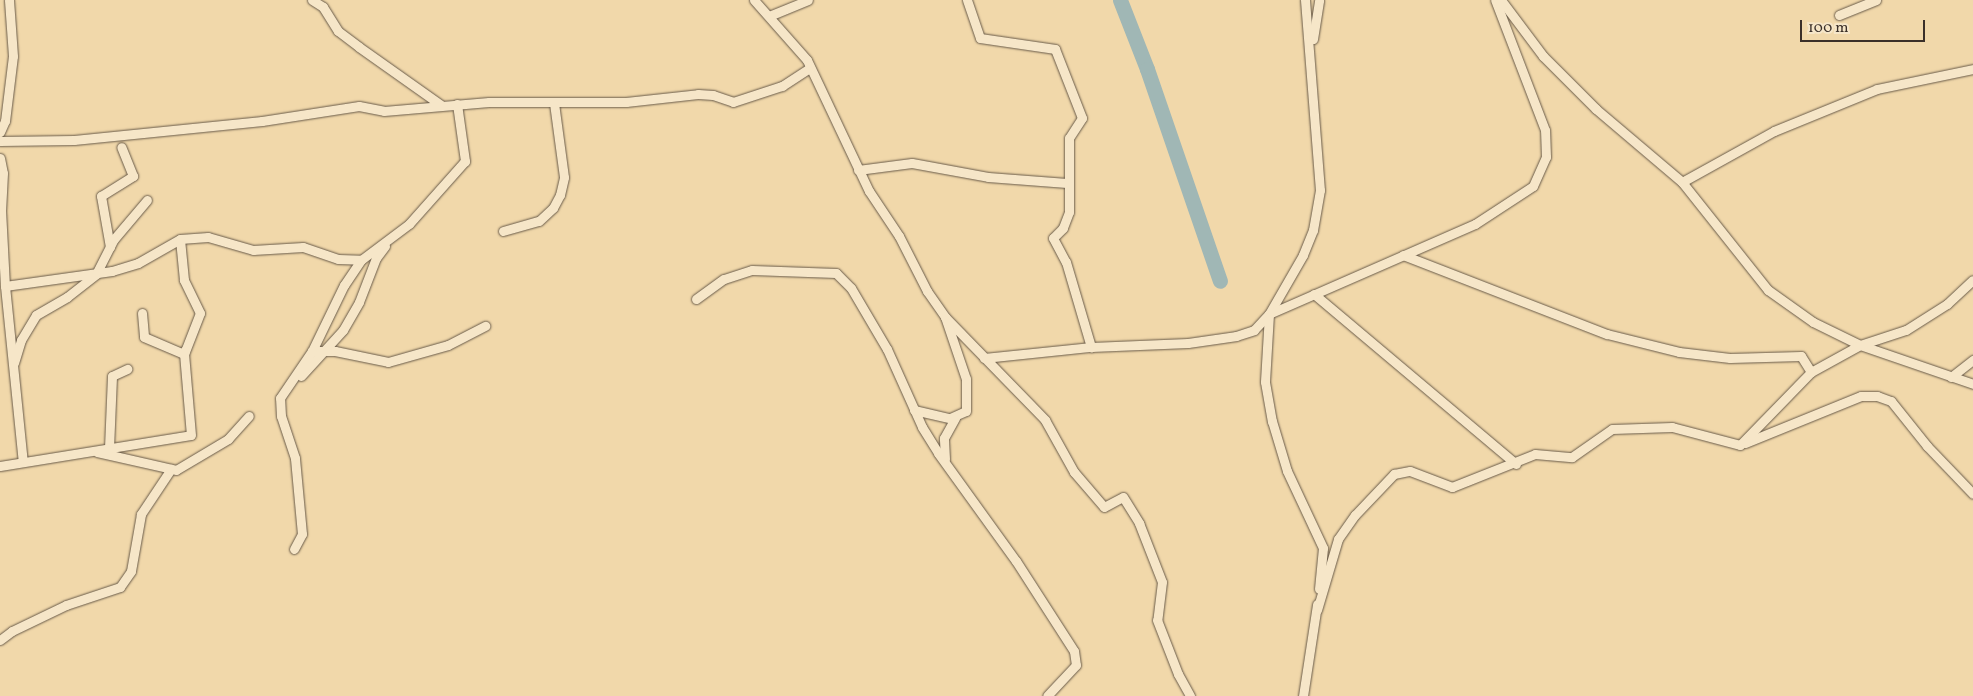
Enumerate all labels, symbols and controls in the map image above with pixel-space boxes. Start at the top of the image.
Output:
scale bar [1803,10,1928,42]
text: 100 m [1808,18,1848,39]

